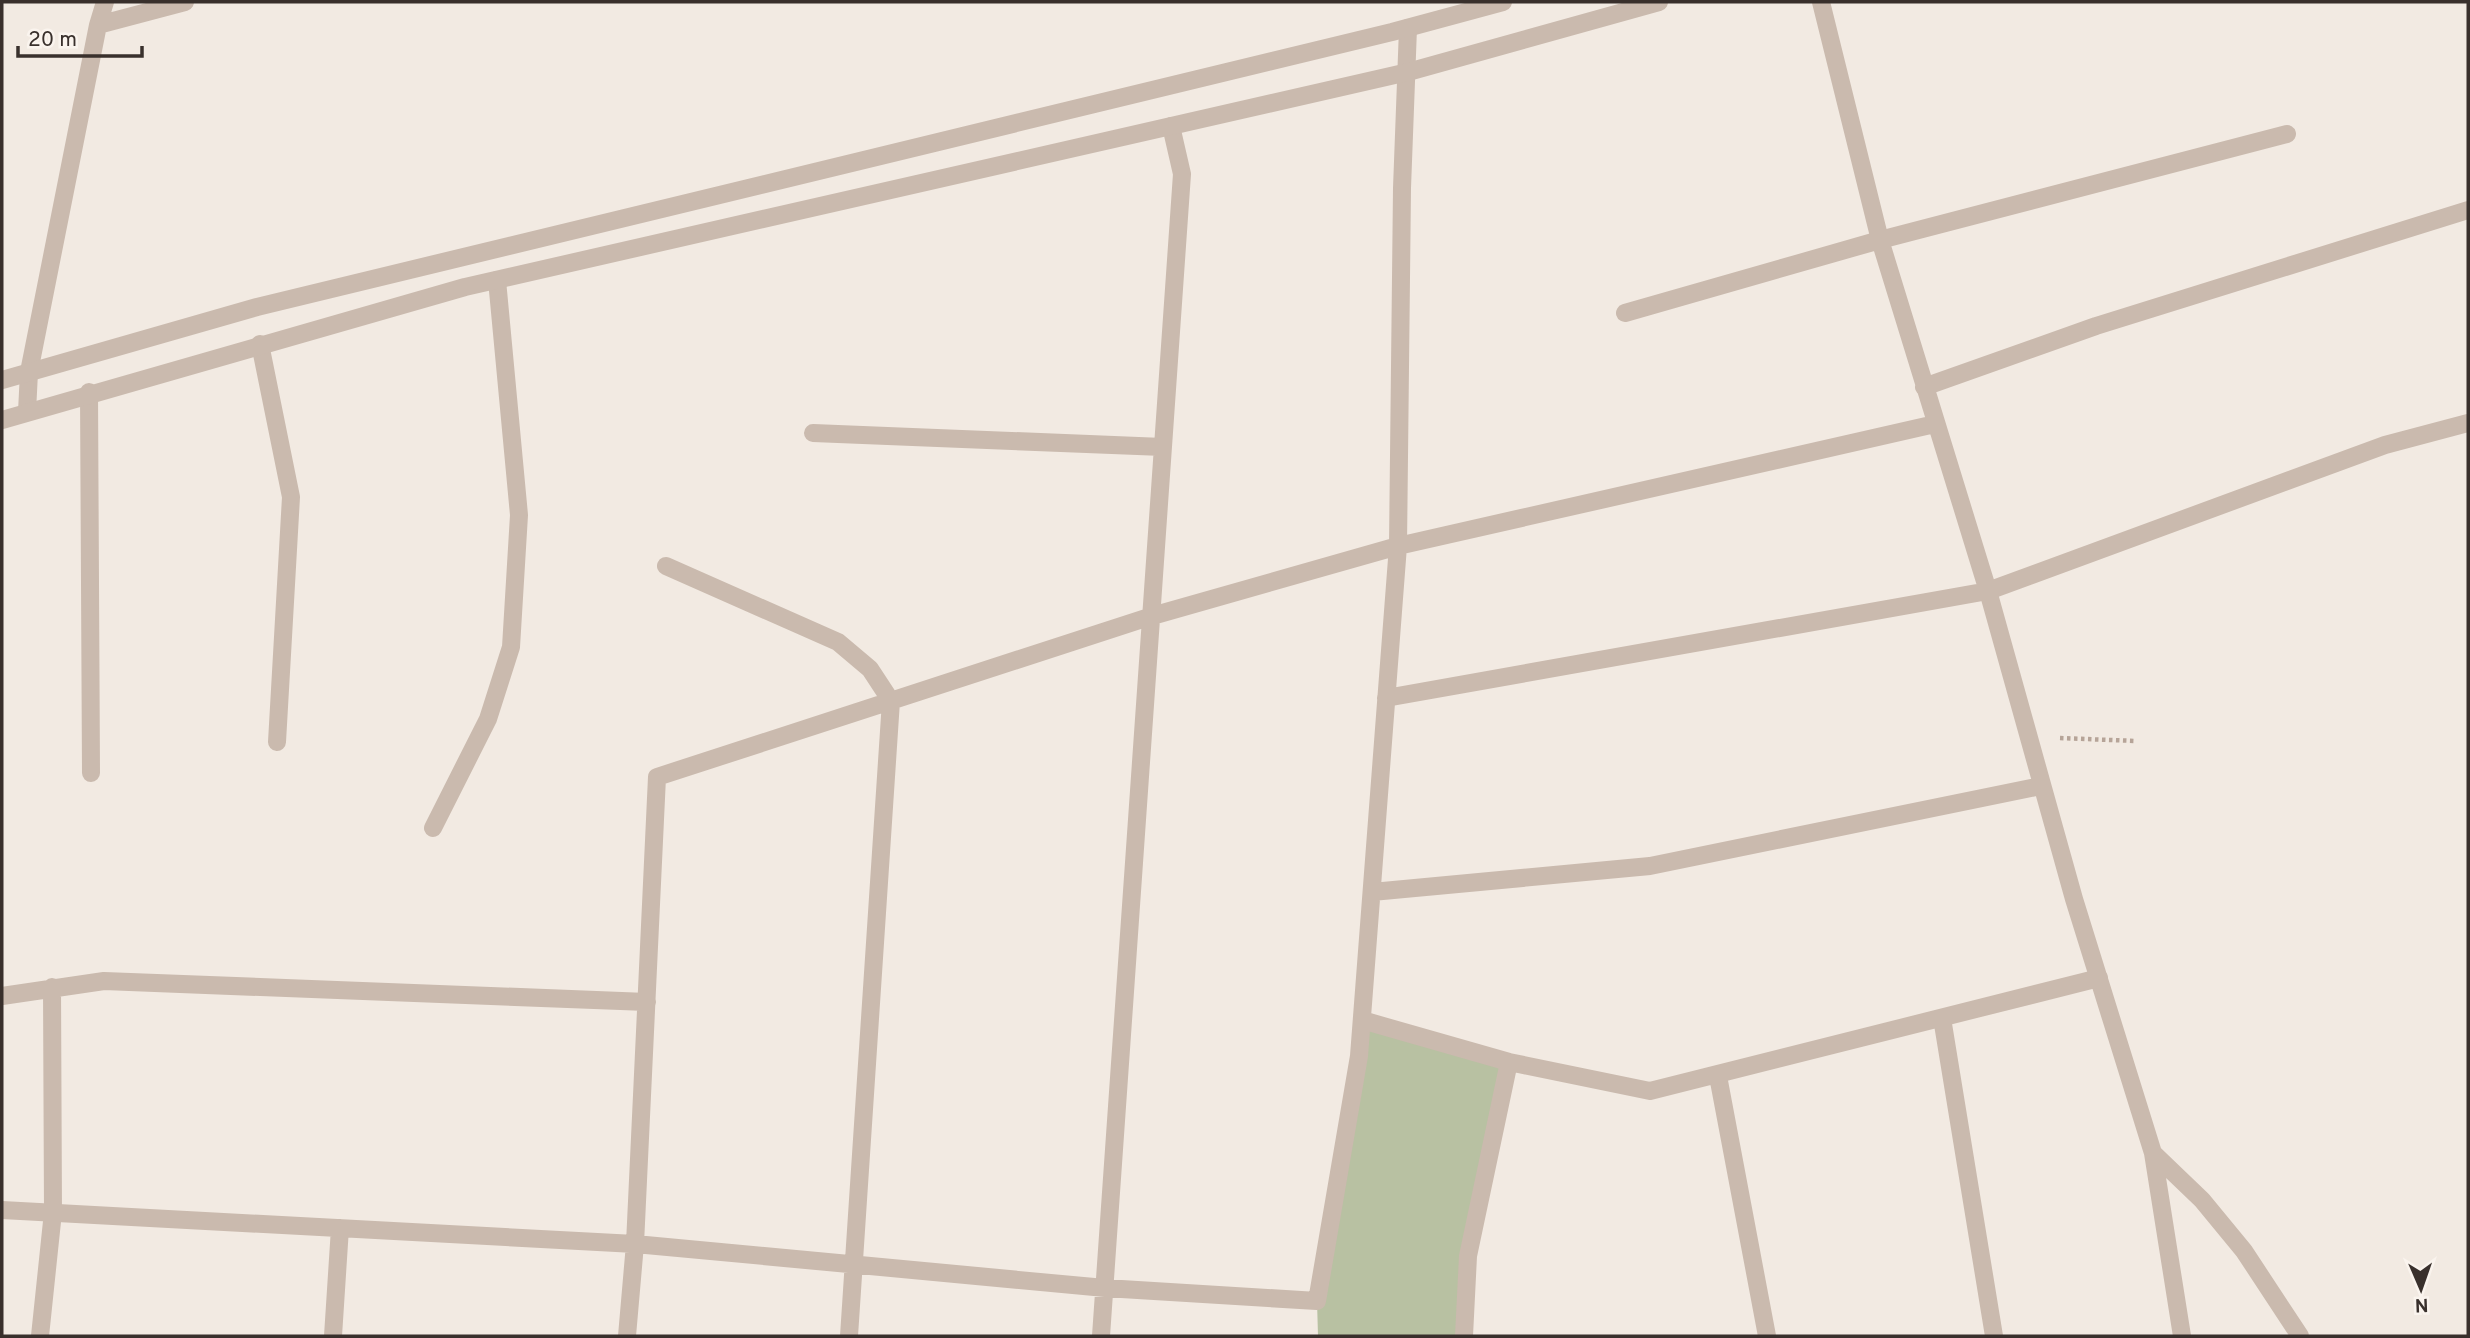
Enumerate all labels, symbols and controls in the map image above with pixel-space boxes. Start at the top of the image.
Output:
scale bar [18,14,142,58]
text: 20 m [28,27,77,54]
north arrow [2386,1254,2456,1324]
text: N [2414,1292,2429,1316]

